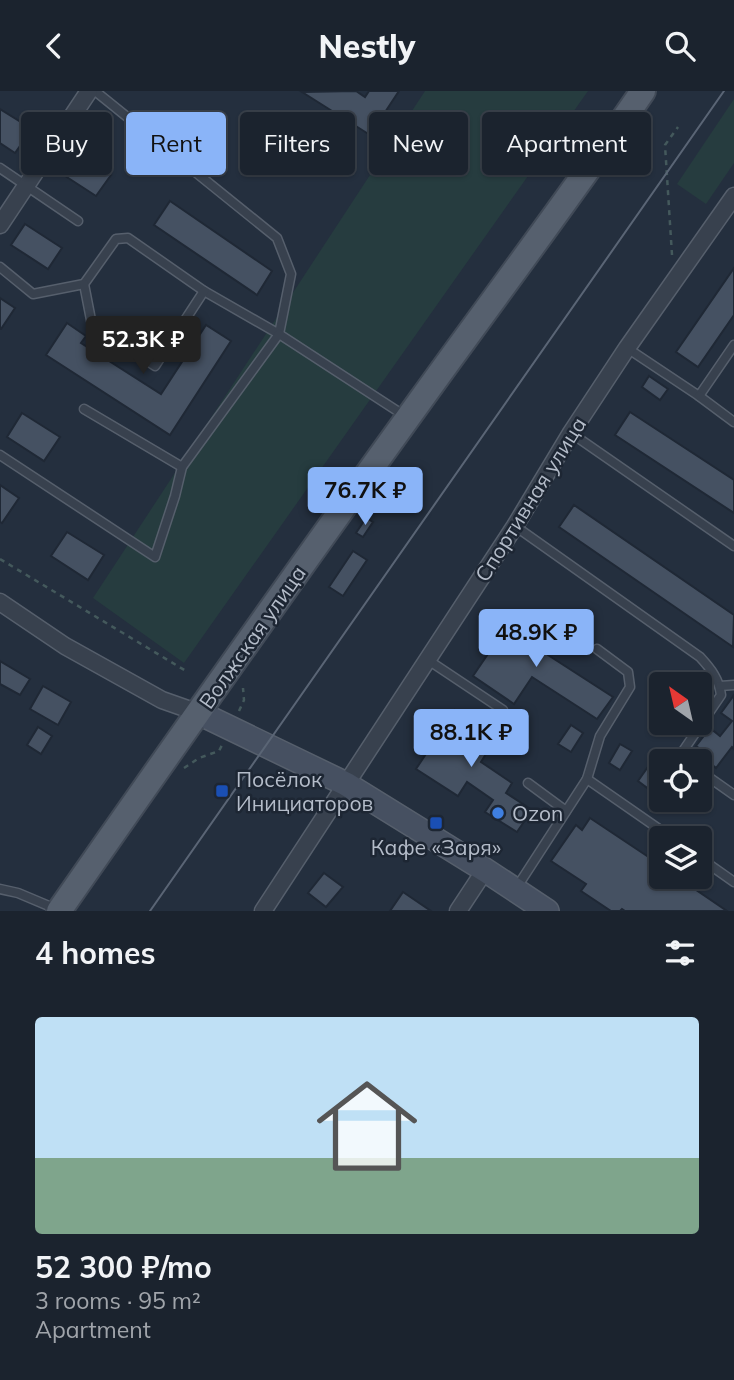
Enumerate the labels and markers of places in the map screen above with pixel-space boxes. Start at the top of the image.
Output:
pin: 52.3K ₽ [78,317,208,376]
pin: 76.7K ₽ [300,467,430,527]
pin: 48.9K ₽ [471,609,601,669]
pin: 88.1K ₽ [406,709,536,769]
place label: Посёлок Инициаторов [236,766,373,816]
marker: Посёлок Инициаторов [214,783,230,799]
place label: Ozon [512,800,563,826]
marker: Ozon [490,805,506,821]
marker: Кафе «Заря» [428,815,444,831]
place label: Кафе «Заря» [371,834,501,860]

